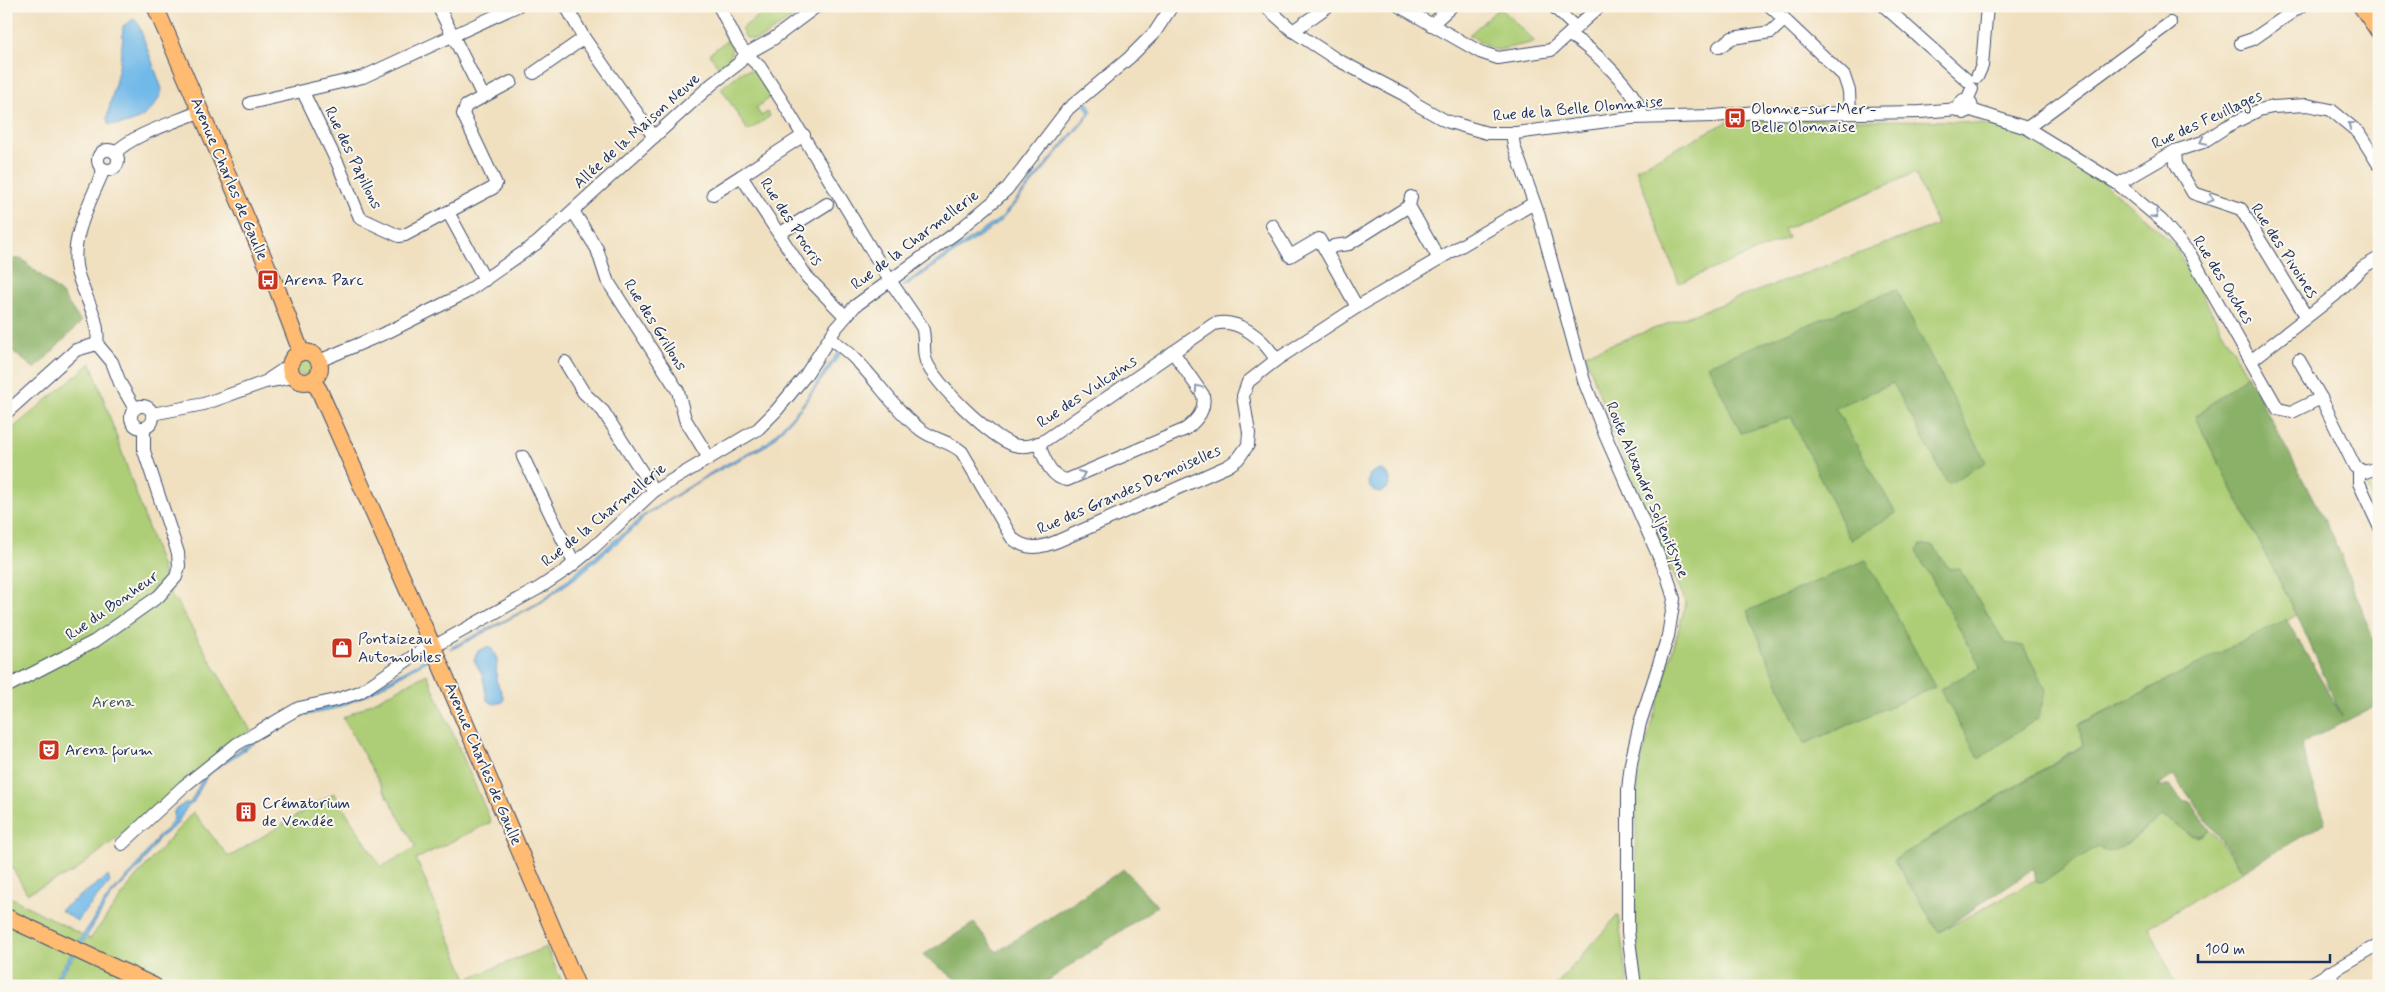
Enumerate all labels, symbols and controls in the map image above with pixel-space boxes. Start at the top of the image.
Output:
street label: Allée de la Maison Neuve [569,68,705,194]
street label: Rue des Feuillages [2148,85,2266,156]
street label: Rue de la Belle Olonnaise [1492,91,1664,127]
street label: Avenue Charles de Gaulle [185,94,273,264]
place label: Olonne-sur-Mer - Belle Olonnaise [1751,99,1877,138]
street label: Rue des Papillons [319,103,387,213]
bus stop icon: Olonne-sur-Mer - Belle Olonnaise [1723,106,1747,130]
one-way arrow [2348,123,2357,131]
one-way arrow [2199,135,2208,145]
street label: Rue des Procris [755,174,827,270]
street label: Rue de la Charmellerie [847,185,984,295]
one-way arrow [2207,194,2215,204]
street label: Rue des Pivoines [2245,199,2323,303]
one-way arrow [2149,209,2158,218]
street label: Rue des Ouches [2188,232,2258,328]
bus stop icon: Arena Parc [256,268,280,292]
place label: Arena Parc [284,270,364,291]
street label: Rue des Grillons [618,275,692,375]
street label: Rue des Vulcains [1033,351,1141,433]
one-way arrow [1195,384,1204,394]
street label: Route Alexandre Soljenitsyne [1600,399,1694,581]
street label: Rue des Grandes Demoiselles [1034,440,1224,540]
street label: Rue de la Charmellerie [537,458,671,572]
one-way arrow [1077,470,1086,481]
street label: Rue du Bonheur [61,566,163,646]
place label: Pontaizeau Automobiles [358,629,442,668]
shop icon: Pontaizeau Automobiles [330,636,354,660]
street label: Avenue Charles de Gaulle [439,679,527,849]
park label: Arena [92,692,135,713]
theatre icon: Arena forum [37,738,61,762]
place label: Arena forum [65,740,153,763]
place label: Crématorium de Vendée [262,793,350,832]
building icon: Crématorium de Vendée [234,800,258,824]
scale bar [2198,932,2330,964]
text: 100 m [2205,940,2245,960]

